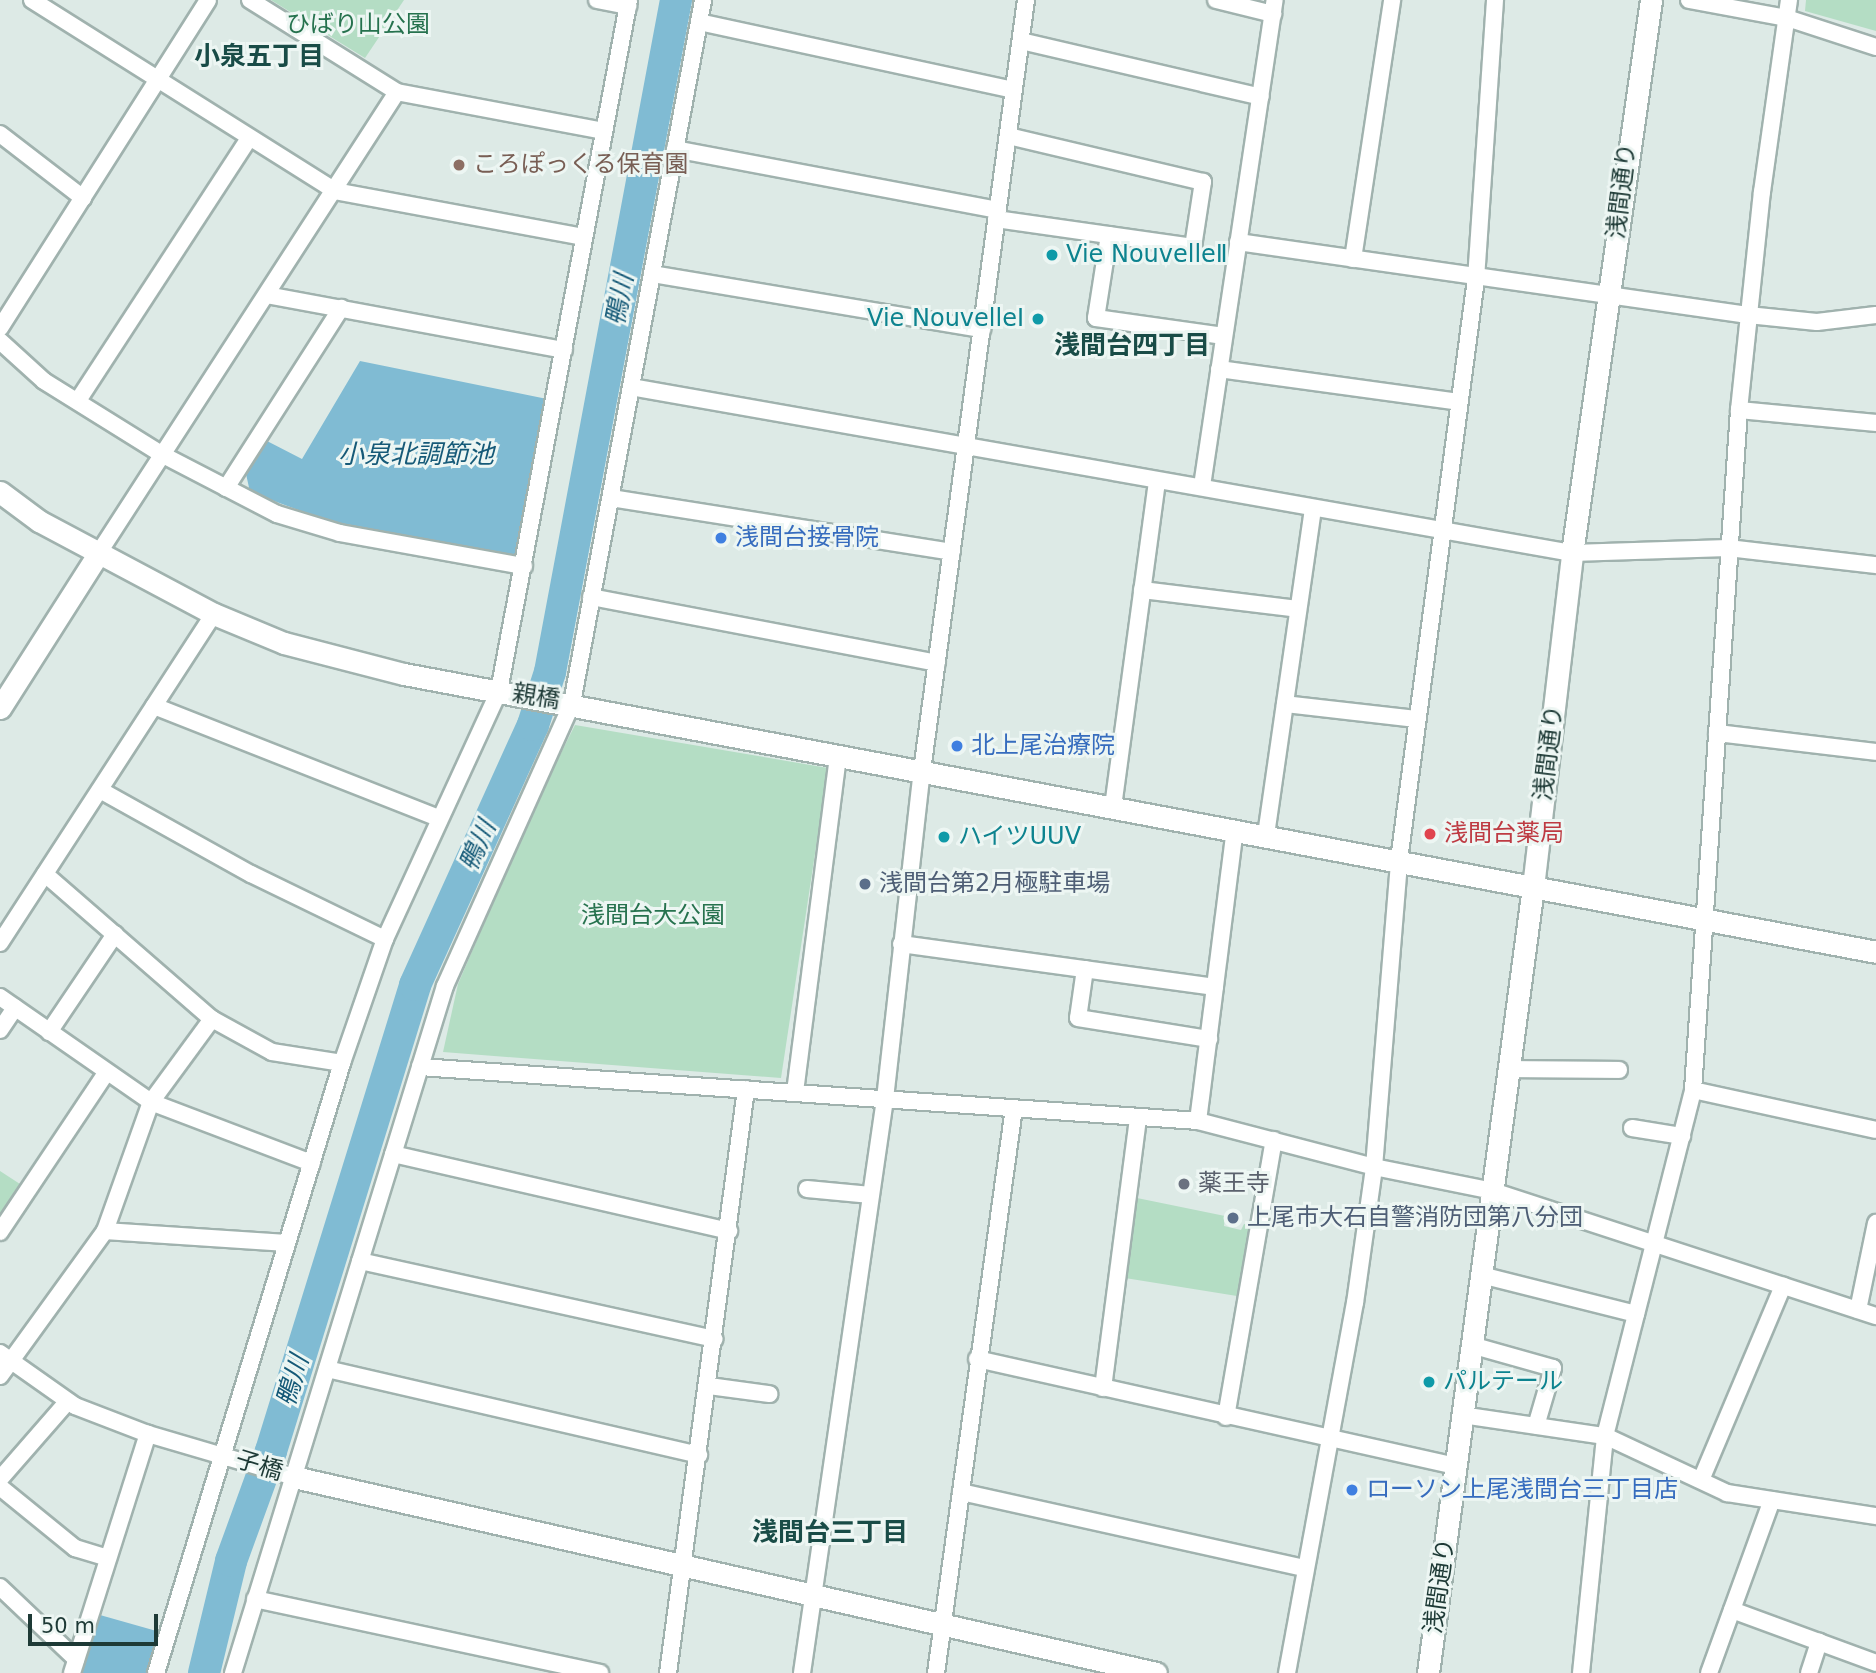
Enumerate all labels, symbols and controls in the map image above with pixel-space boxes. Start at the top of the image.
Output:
park label: ひばり山公園 [286,11,430,39]
district label: 小泉五丁目 [194,41,324,73]
street label: 浅間通り [1602,142,1642,240]
place label: ころぽっくる保育園 [473,151,689,179]
marker: ころぽっくる保育園 [451,157,467,173]
place label: Vie NouvelleⅡ [1066,241,1228,269]
marker: Vie NouvelleⅡ [1044,247,1060,263]
water label: 鴨川 [600,272,640,328]
place label: Vie NouvelleⅠ [867,305,1024,333]
marker: Vie NouvelleⅠ [1030,311,1046,327]
district label: 浅間台四丁目 [1054,330,1210,362]
water label: 小泉北調節池 [338,439,494,471]
place label: 浅間台接骨院 [735,524,879,552]
marker: 浅間台接骨院 [713,530,729,546]
street label: 親橋 [510,679,562,715]
street label: 浅間通り [1529,704,1569,802]
place label: 北上尾治療院 [971,732,1115,760]
marker: 北上尾治療院 [949,738,965,754]
water label: 鴨川 [453,816,503,876]
place label: 浅間台薬局 [1444,820,1564,848]
place label: ハイツUUⅤ [958,823,1082,851]
marker: 浅間台薬局 [1422,826,1438,842]
marker: ハイツUUⅤ [936,829,952,845]
place label: 浅間台第2月極駐車場 [879,870,1110,898]
marker: 浅間台第2月極駐車場 [857,876,873,892]
park label: 浅間台大公園 [581,902,725,930]
place label: 薬王寺 [1198,1170,1270,1198]
marker: 薬王寺 [1176,1176,1192,1192]
place label: 上尾市大石自警消防団第八分団 [1247,1204,1583,1232]
marker: 上尾市大石自警消防団第八分団 [1225,1210,1241,1226]
water label: 鴨川 [270,1352,316,1410]
place label: パルテール [1443,1368,1563,1396]
marker: パルテール [1421,1374,1437,1390]
street label: 子橋 [232,1445,286,1487]
place label: ローソン上尾浅間台三丁目店 [1366,1476,1678,1504]
marker: ローソン上尾浅間台三丁目店 [1344,1482,1360,1498]
district label: 浅間台三丁目 [752,1517,908,1549]
street label: 浅間通り [1419,1536,1461,1636]
scale bar [32,1600,161,1644]
text: 50 m [41,1614,95,1638]

